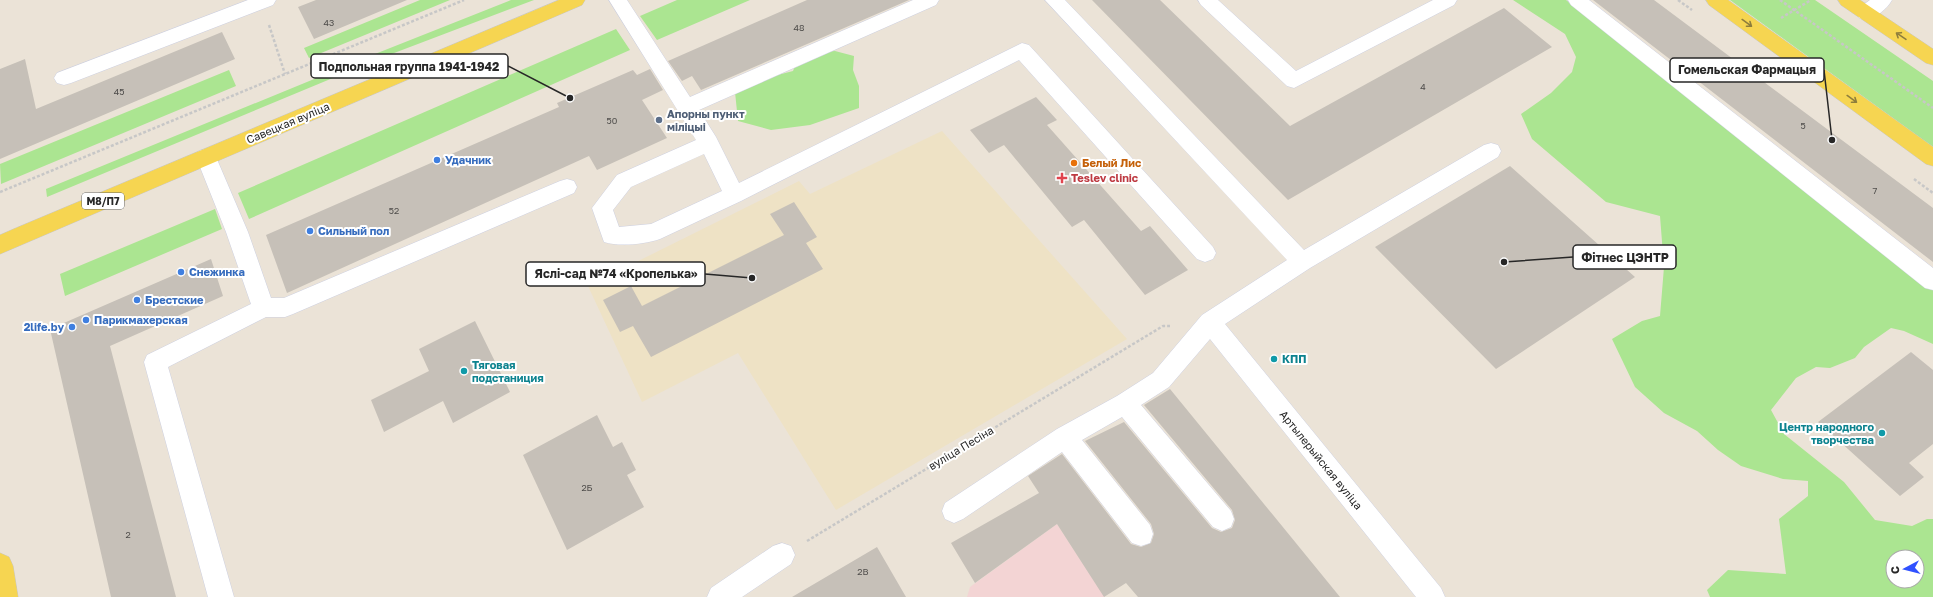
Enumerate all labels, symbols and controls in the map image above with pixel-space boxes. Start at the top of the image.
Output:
house number: 43 [324,17,334,28]
one-way arrow [1741,19,1752,27]
house number: 48 [794,22,804,33]
one-way arrow [1895,32,1906,40]
callout: Подпольная группа 1941-1942 [311,54,508,78]
callout: Гомельская Фармацыя [1670,58,1824,82]
text: Подпольная группа 1941-1942 [319,59,499,74]
text: Гомельская Фармацыя [1678,62,1816,77]
house number: 4 [1420,81,1426,92]
house number: 45 [114,86,124,97]
one-way arrow [1846,95,1857,103]
street label: Савецкая вуліца [244,99,331,146]
place label: Апорны пункт міліцыі [667,107,745,133]
house number: 50 [607,115,618,126]
marker: Апорны пункт міліцыі [654,115,664,125]
house number: 5 [1800,120,1806,131]
place label: Удачник [445,153,492,166]
marker: Удачник [432,155,442,165]
place label: Белый Лис [1082,156,1142,169]
marker: Белый Лис [1069,158,1079,168]
place label: Teslev clinic [1071,171,1139,184]
marker: Teslev clinic [1056,172,1068,184]
house number: 7 [1873,185,1878,196]
road number: М8/П7 [82,193,124,209]
house number: 52 [389,205,399,216]
place label: Сильный пол [318,224,389,237]
marker: Сильный пол [305,226,315,236]
callout: Фітнес ЦЭНТР [1573,245,1676,269]
text: Фітнес ЦЭНТР [1581,250,1669,265]
callout: Яслі-сад №74 «Кропелька» [526,262,705,286]
place label: Снежинка [189,265,245,278]
text: Яслі-сад №74 «Кропелька» [535,266,698,281]
marker: Снежинка [176,267,186,277]
place label: Брестские [145,293,204,306]
marker: Брестские [132,295,142,305]
place label: Парикмахерская [94,313,188,326]
marker: Парикмахерская [81,315,91,325]
place label: 2life.by [24,320,64,333]
marker: 2life.by [67,322,77,332]
place label: КПП [1282,352,1307,365]
marker: КПП [1269,354,1279,364]
place label: Тяговая подстаниция [472,358,544,384]
marker: Тяговая подстаниция [459,366,469,376]
street label: Артылерыйская вуліца [1277,408,1365,512]
place label: Центр народного творчества [1779,420,1874,446]
street label: вуліца Песіна [926,423,996,472]
marker: Центр народного творчества [1877,428,1887,438]
house number: 2Б [581,482,593,493]
house number: 2 [125,529,131,540]
north arrow [1885,549,1925,589]
text: С [1888,565,1902,575]
house number: 2В [857,566,869,577]

